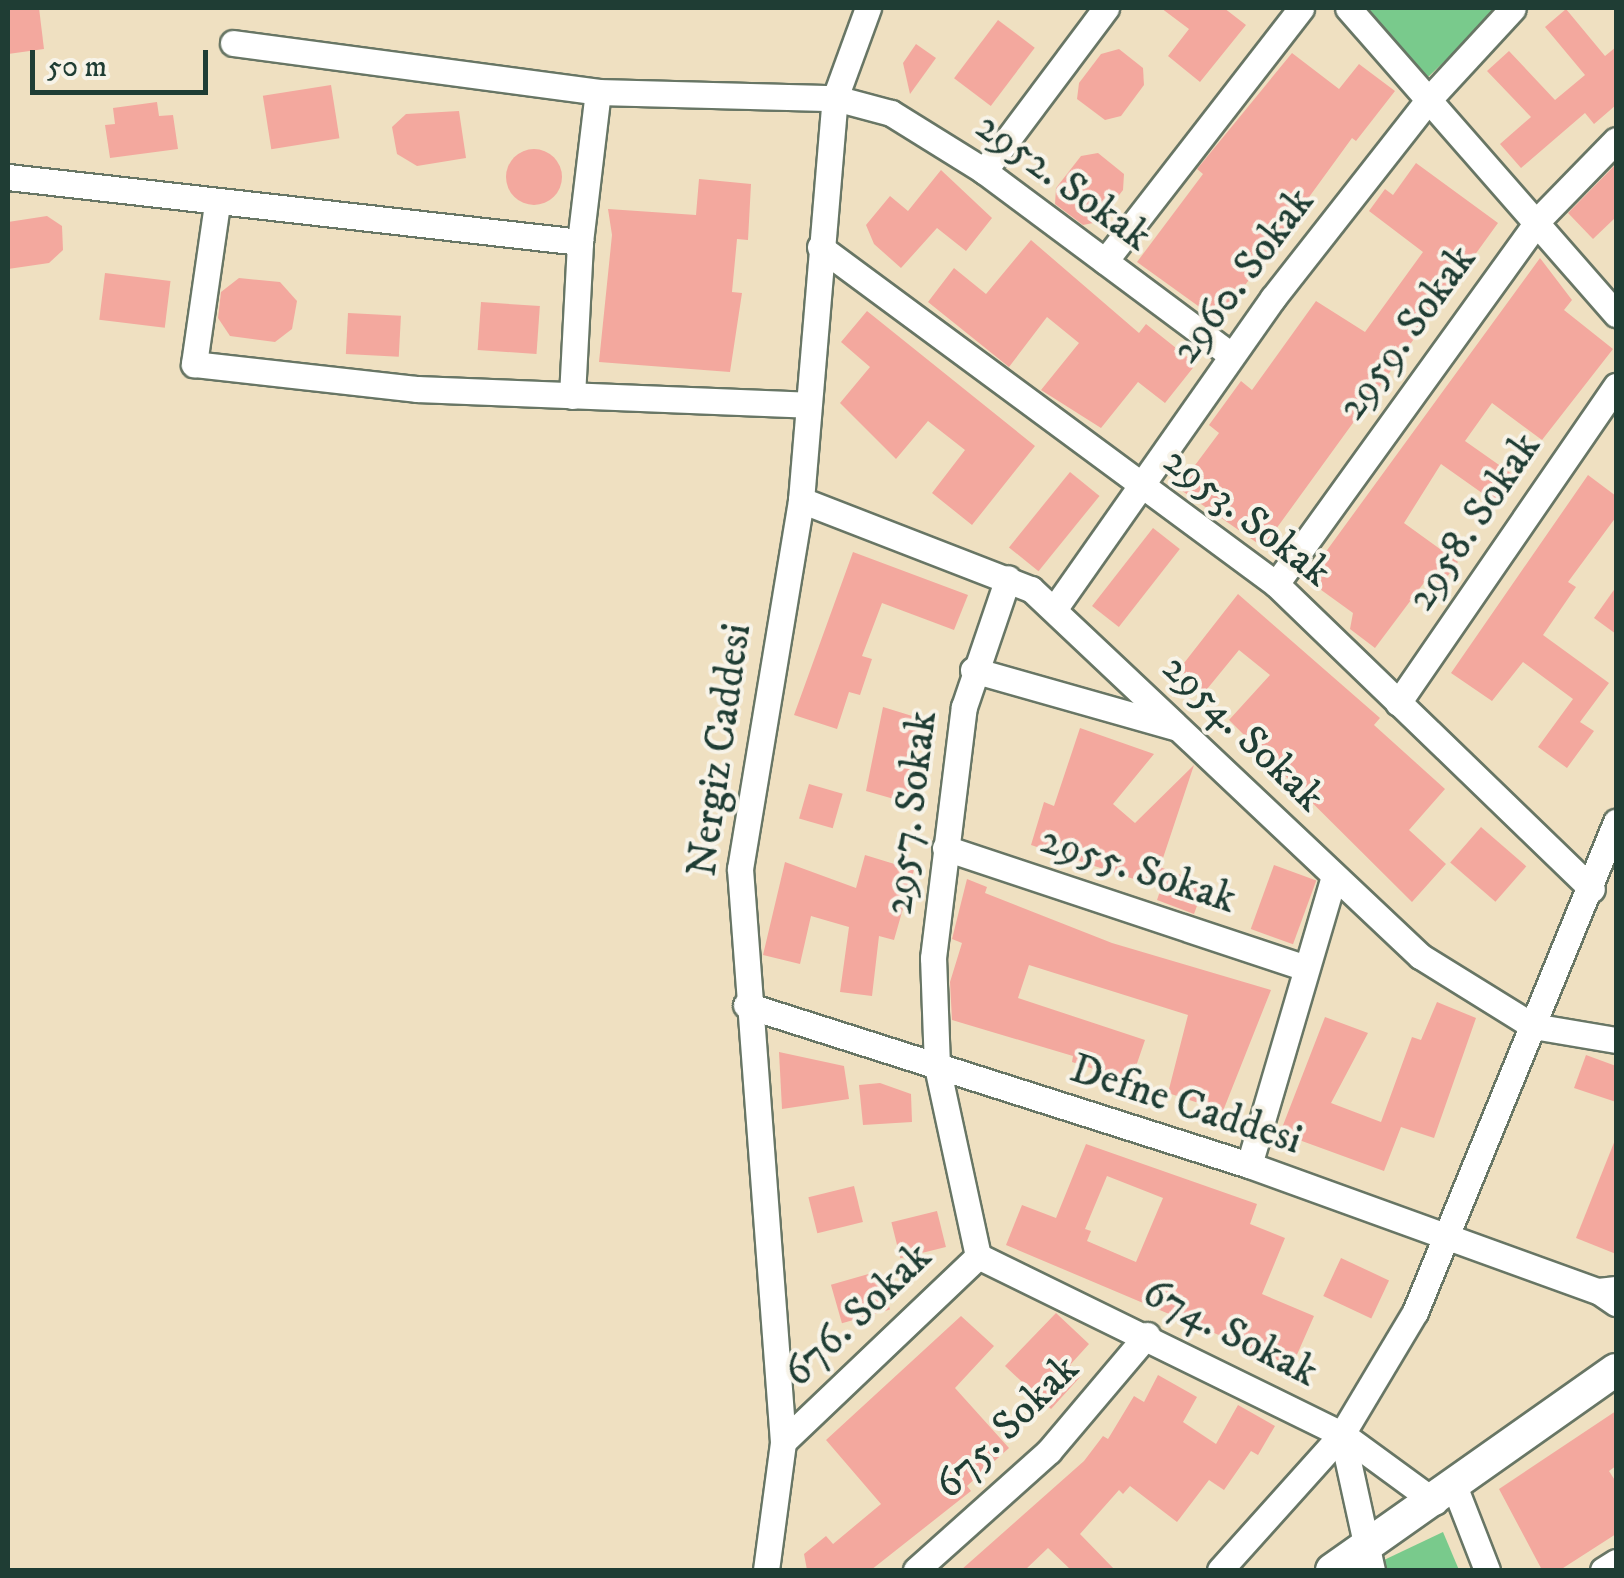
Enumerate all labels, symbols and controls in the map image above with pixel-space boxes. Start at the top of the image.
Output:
scale bar [35,30,212,92]
text: 50 m [47,49,107,86]
street label: 2952. Sokak [965,102,1161,262]
street label: 2960. Sokak [1161,178,1325,374]
street label: 2959. Sokak [1327,236,1487,430]
street label: 2958. Sokak [1396,423,1552,621]
street label: 2953. Sokak [1153,436,1341,598]
street label: Nergiz Caddesi [677,620,763,880]
street label: 2954. Sokak [1151,643,1335,823]
street label: 2957. Sokak [873,708,949,918]
street label: 2955. Sokak [1034,815,1242,925]
street label: Defne Caddesi [1064,1044,1308,1166]
street label: 676. Sokak [773,1232,943,1398]
street label: 674. Sokak [1134,1268,1326,1398]
street label: 675. Sokak [924,1344,1090,1510]

